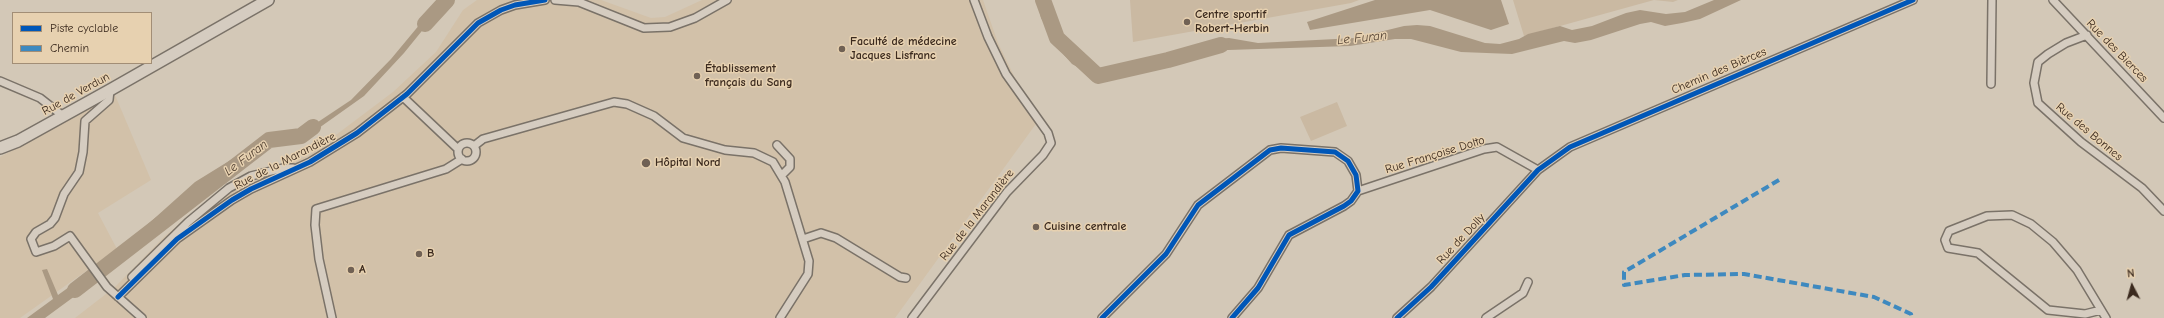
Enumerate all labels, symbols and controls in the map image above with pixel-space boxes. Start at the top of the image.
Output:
place label: Centre sportif Robert-Herbin [1195,8,1269,36]
legend [12,12,152,64]
street label: Rue des Bierces [2083,16,2151,86]
marker: Centre sportif Robert-Herbin [1182,17,1192,27]
text: Piste cyclable [50,21,118,35]
water label: Le Furan [1336,28,1388,48]
place label: Faculté de médecine Jacques Lisfranc [850,35,957,63]
text: Chemin [50,41,89,55]
marker: Faculté de médecine Jacques Lisfranc [837,44,847,54]
street label: Chemin des Bièrces [1669,44,1769,98]
place label: Établissement français du Sang [705,62,792,90]
street label: Rue de Verdun [40,70,112,118]
marker: Établissement français du Sang [692,71,702,81]
street label: Rue des Bonnes [2053,100,2125,164]
street label: Rue de la Marandière [232,129,338,193]
street label: Rue Françoise Dolto [1383,133,1487,177]
water label: Le Furan [221,137,271,179]
place label: Hôpital Nord [655,156,721,170]
marker: Hôpital Nord [640,157,652,169]
street label: Rue de la Marandière [937,167,1017,263]
street label: Rue de Dolly [1434,211,1488,267]
place label: Cuisine centrale [1044,220,1126,234]
marker: Cuisine centrale [1031,222,1041,232]
place label: B [427,247,434,261]
marker: B [414,249,424,259]
place label: A [359,263,366,277]
marker: A [346,265,356,275]
north arrow [2112,266,2152,306]
text: N [2126,267,2135,280]

